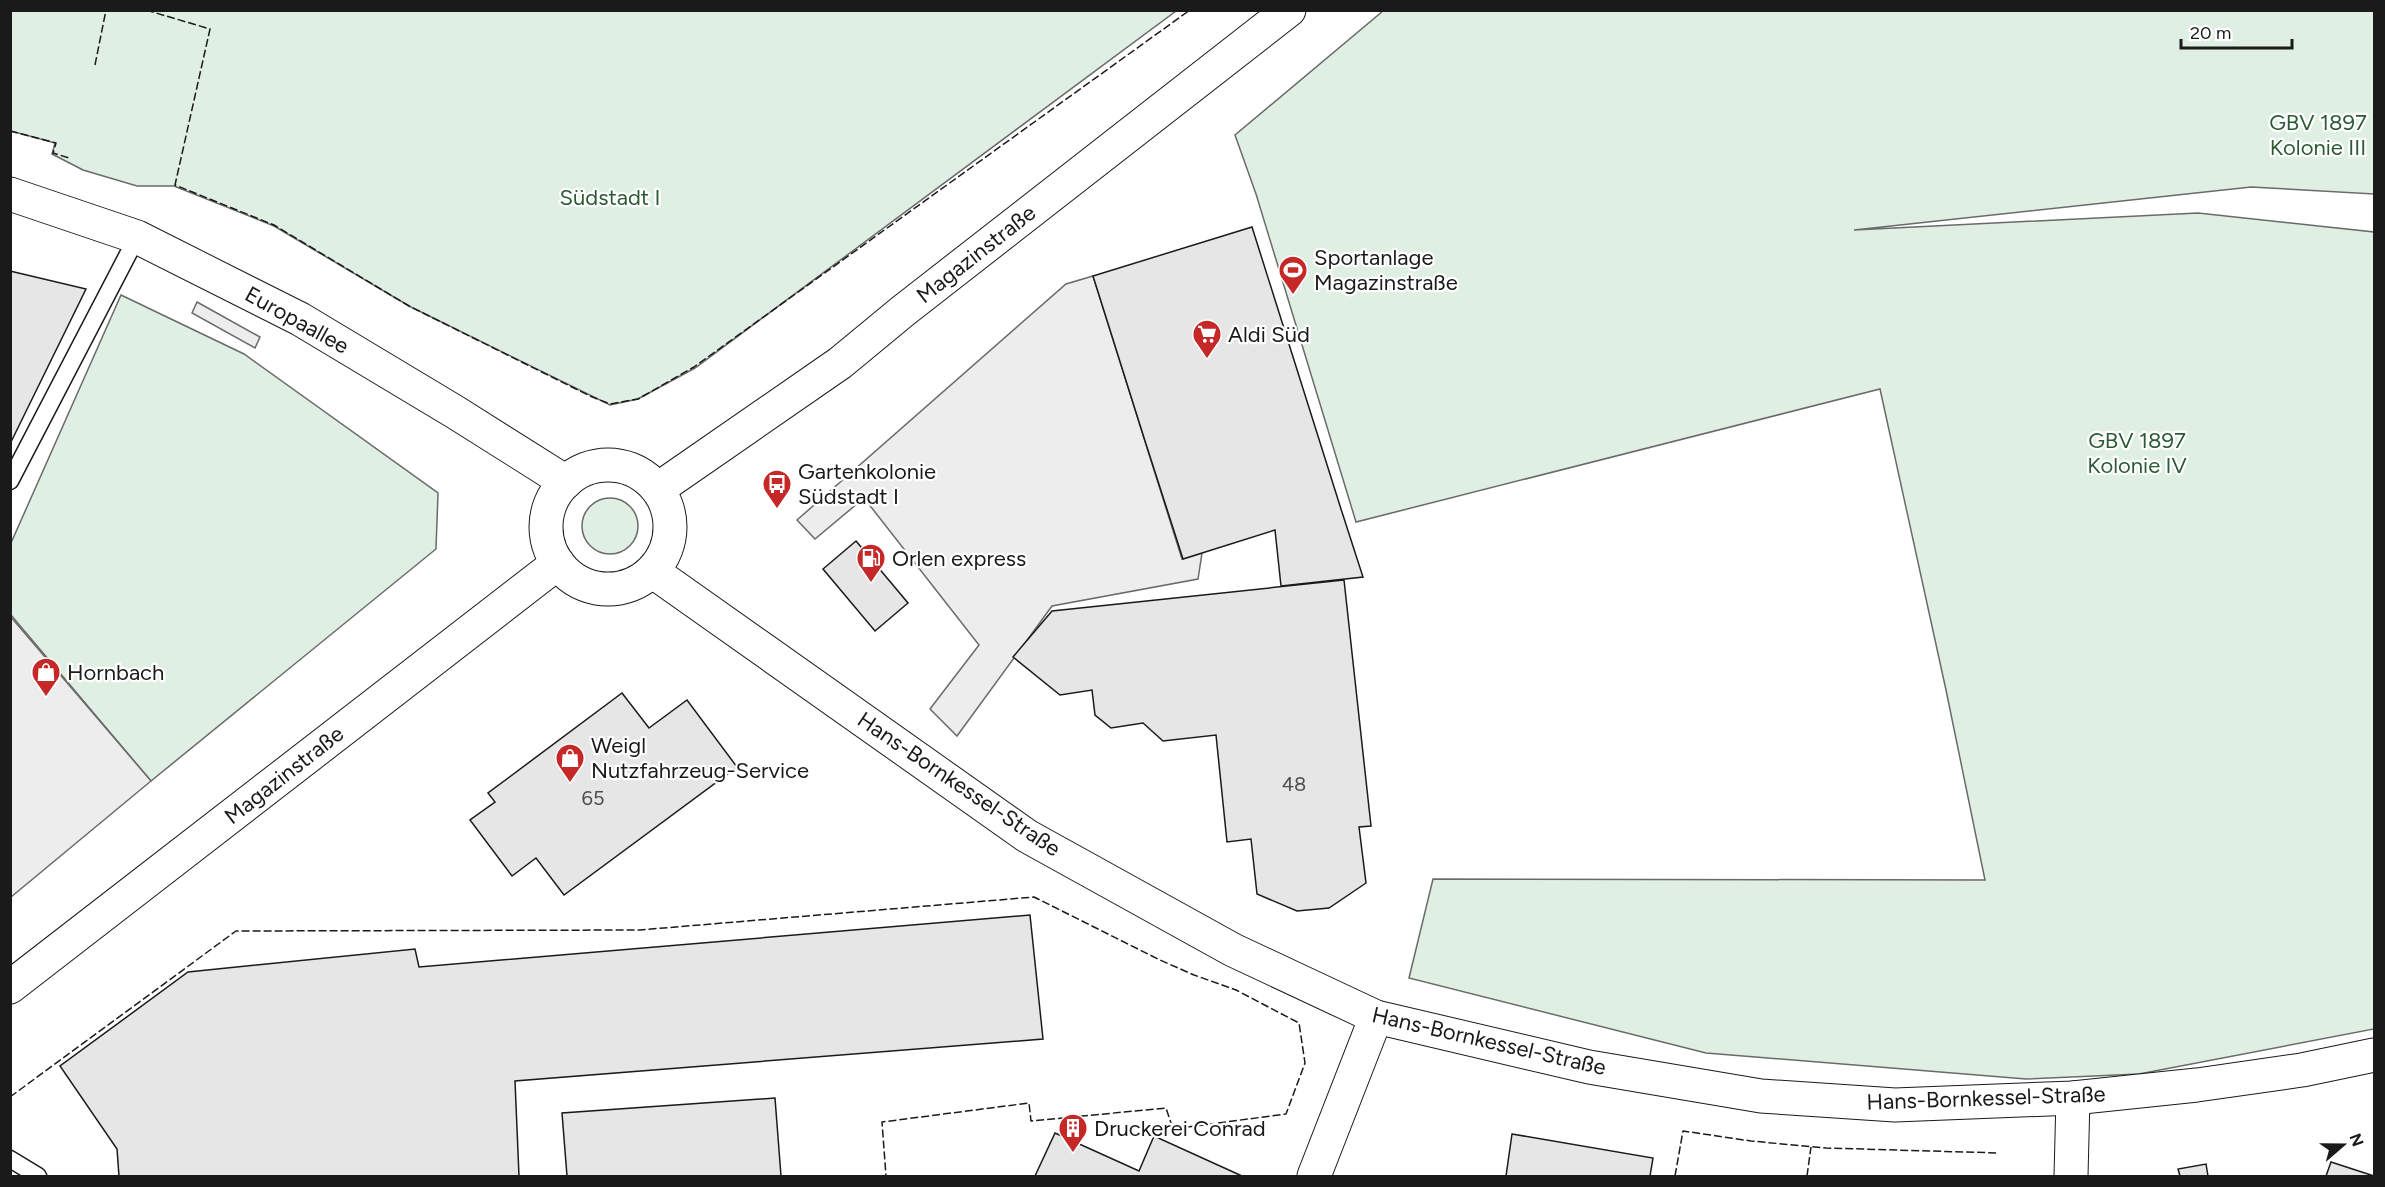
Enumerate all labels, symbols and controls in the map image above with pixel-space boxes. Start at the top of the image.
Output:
scale bar [2181,12,2292,50]
text: 20 m [2190,22,2231,44]
park label: GBV 1897 Kolonie III [2269,109,2367,161]
park label: Südstadt I [559,184,661,211]
street label: Magazinstraße [911,199,1041,309]
place label: Sportanlage Magazinstraße [1314,244,1458,296]
sports icon: Sportanlage Magazinstraße [1277,254,1309,296]
street label: Europaallee [240,280,354,360]
supermarket icon: Aldi Süd [1191,318,1223,360]
place label: Aldi Süd [1228,321,1310,348]
park label: GBV 1897 Kolonie IV [2087,427,2188,479]
place label: Gartenkolonie Südstadt I [798,458,936,510]
bus stop icon: Gartenkolonie Südstadt I [761,468,793,510]
fuel station icon: Orlen express [855,542,887,584]
place label: Orlen express [892,545,1026,572]
shop icon: Hornbach [30,656,62,698]
place label: Hornbach [67,659,164,686]
street label: Hans-Bornkessel-Straße [852,706,1066,862]
street label: Magazinstraße [219,720,349,830]
place label: Weigl Nutzfahrzeug-Service [591,732,809,784]
shop icon: Weigl Nutzfahrzeug-Service [554,742,586,784]
house number: 48 [1282,772,1306,796]
house number: 65 [582,786,604,810]
street label: Hans-Bornkessel-Straße [1369,1001,1609,1081]
street label: Hans-Bornkessel-Straße [1866,1080,2106,1116]
building icon: Druckerei Conrad [1057,1112,1089,1154]
place label: Druckerei Conrad [1094,1115,1266,1142]
north arrow [2313,1115,2373,1175]
text: N [2346,1131,2368,1149]

